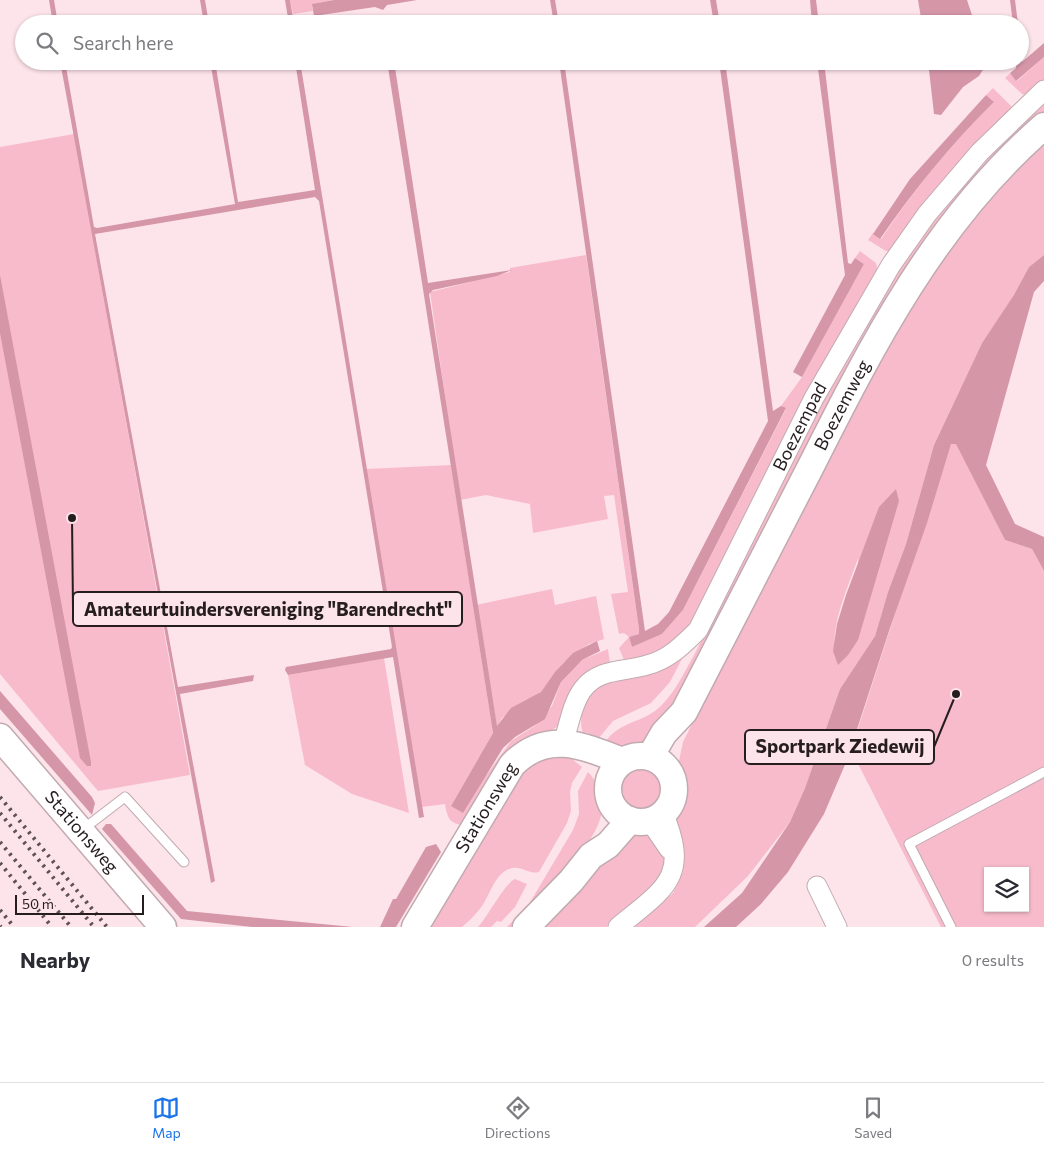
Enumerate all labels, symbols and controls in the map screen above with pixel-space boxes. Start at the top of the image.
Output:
search box [15,15,1029,70]
icon: search [33,29,61,57]
text: Search here [73,31,173,54]
street label: Boezemweg [809,355,874,454]
street label: Boezempad [767,378,831,474]
callout: Amateurtuindersvereniging "Barendrecht" [73,592,462,626]
text: Amateurtuindersvereniging "Barendrecht" [84,597,452,620]
callout: Sportpark Ziedewij [745,730,934,764]
text: Sportpark Ziedewij [755,734,925,757]
street label: Stationsweg [450,758,521,857]
street label: Stationsweg [41,785,124,877]
map controls [984,867,1029,912]
button: layers [984,867,1029,912]
scale bar [15,892,144,915]
text: 50 m [22,895,54,912]
text: Nearby [20,947,90,972]
text: 0 results [962,950,1024,969]
tab: Map [152,1094,181,1141]
tab: Directions [485,1094,550,1141]
tab: Saved [854,1094,892,1141]

